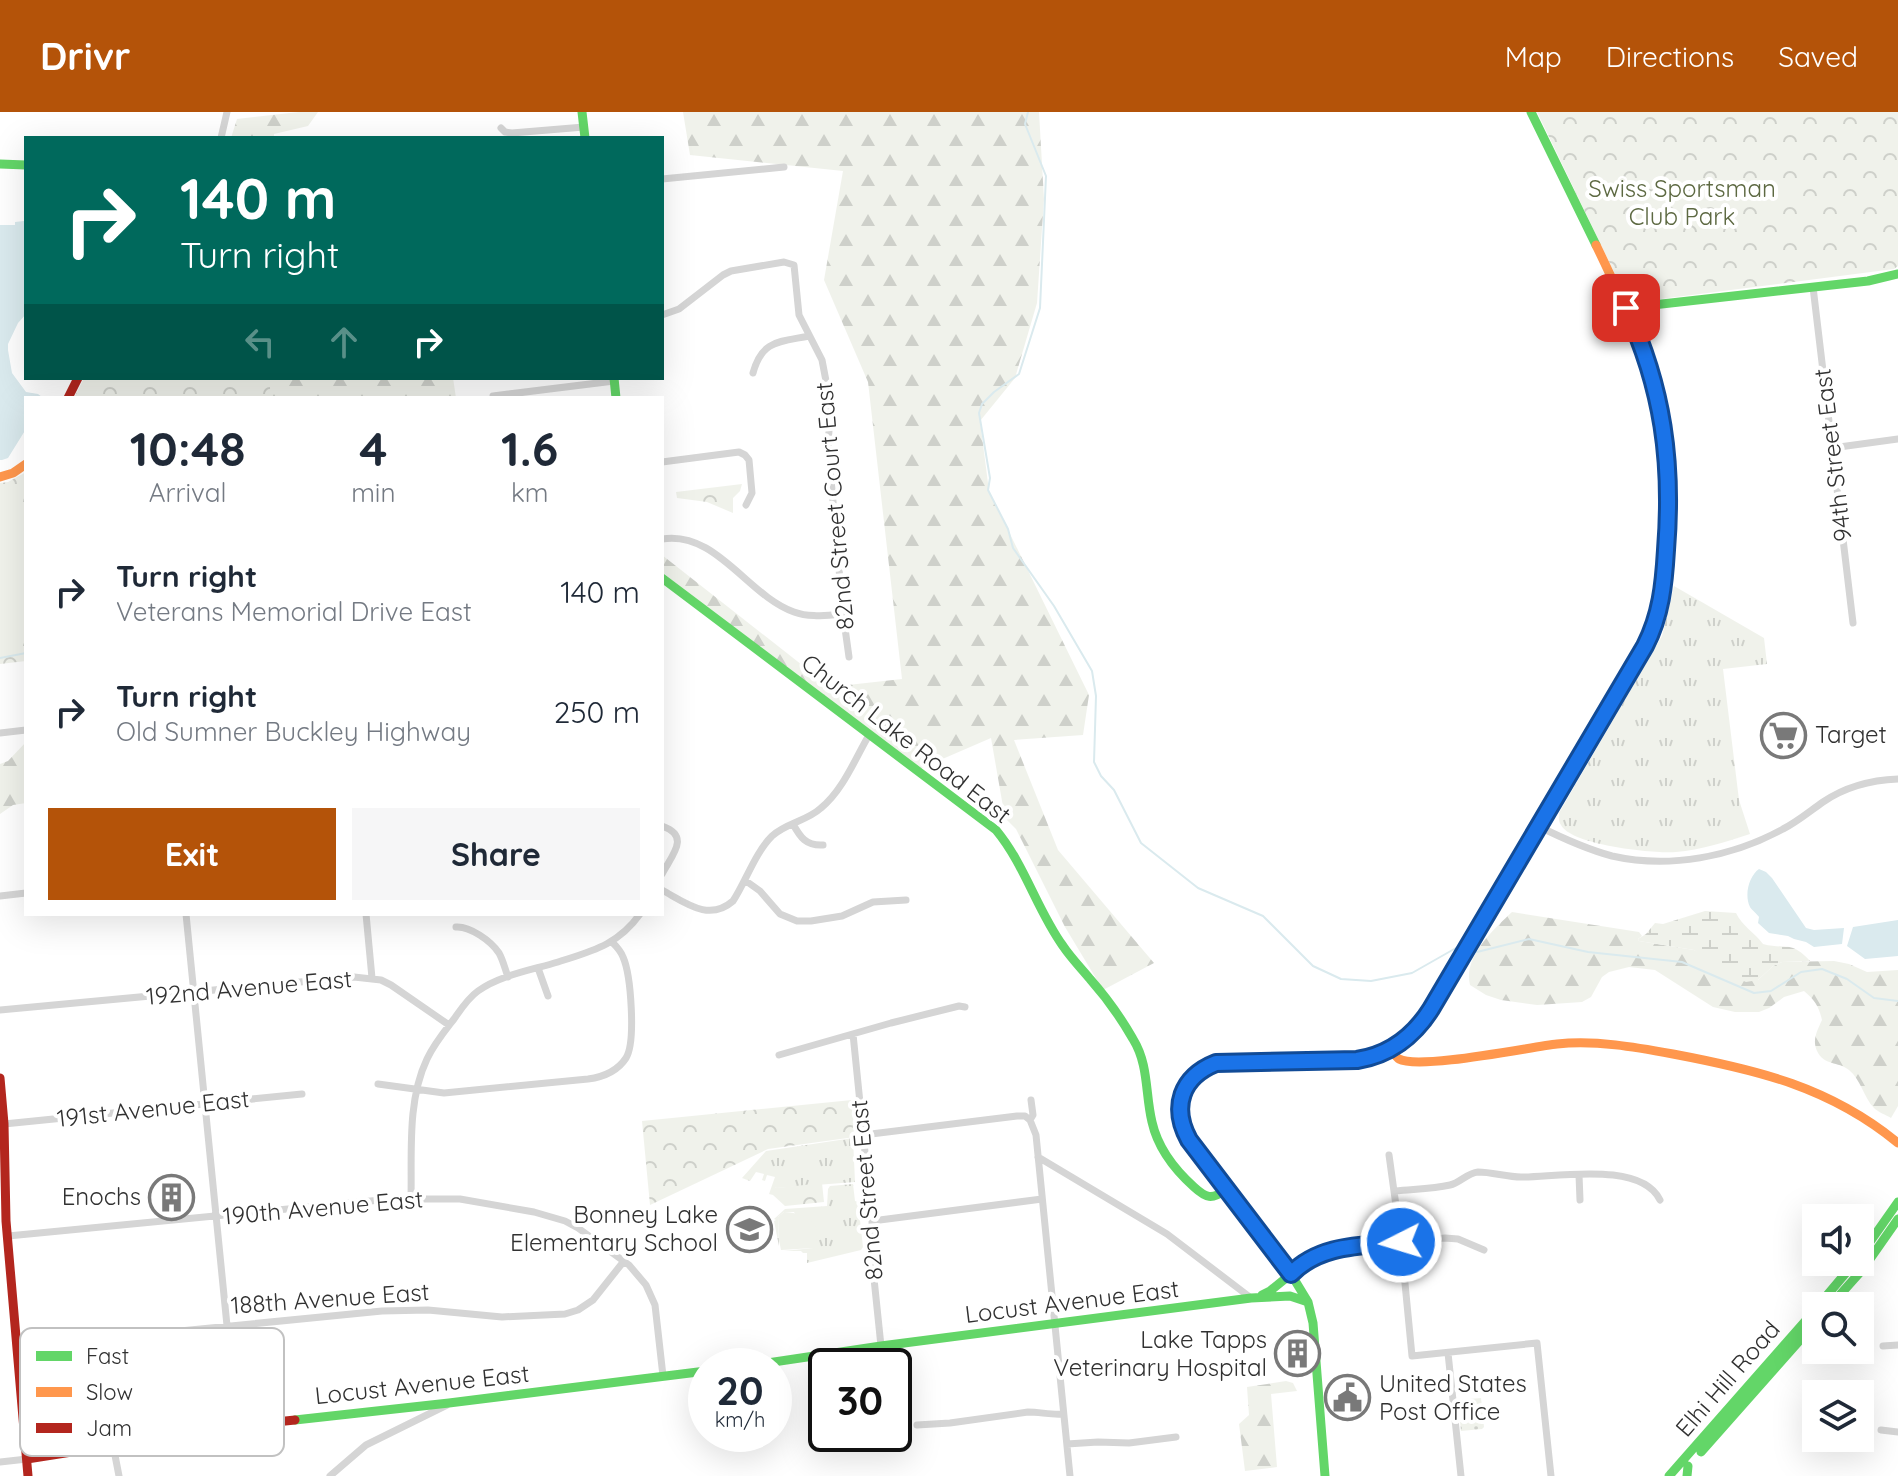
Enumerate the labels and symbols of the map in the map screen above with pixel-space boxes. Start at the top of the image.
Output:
park label: Swiss Sportsman Club Park [1588,173,1776,231]
pin [1592,274,1660,342]
street label: 94th Street East [1807,367,1858,543]
street label: 82nd Street Court East [808,381,860,631]
street label: Church Lake Road East [796,647,1017,829]
supermarket icon: Target [1760,711,1808,759]
place label: Target [1815,719,1887,749]
street label: 192nd Avenue East [145,963,353,1011]
street label: 191st Avenue East [55,1083,251,1133]
street label: 82nd Street East [843,1099,889,1282]
building icon: Enochs [148,1173,196,1221]
place label: Enochs [62,1181,141,1211]
street label: 190th Avenue East [221,1183,424,1231]
place label: Bonney Lake Elementary School [510,1199,718,1257]
position arrow [1359,1200,1443,1284]
school or university icon: Bonney Lake Elementary School [725,1205,773,1253]
street label: Locust Avenue East [963,1273,1181,1329]
street label: 188th Avenue East [229,1276,430,1320]
street label: Elhi Hill Road [1669,1314,1786,1443]
place label: Lake Tapps Veterinary Hospital [1053,1324,1267,1382]
legend [20,1328,284,1456]
building icon: Lake Tapps Veterinary Hospital [1274,1330,1322,1378]
text: Fast [86,1342,129,1370]
speed limit sign: 30 [808,1348,912,1452]
street label: Locust Avenue East [313,1358,531,1410]
place label: United States Post Office [1379,1368,1527,1426]
public building icon: United States Post Office [1324,1374,1372,1422]
text: Slow [86,1378,133,1406]
text: Jam [86,1414,132,1442]

